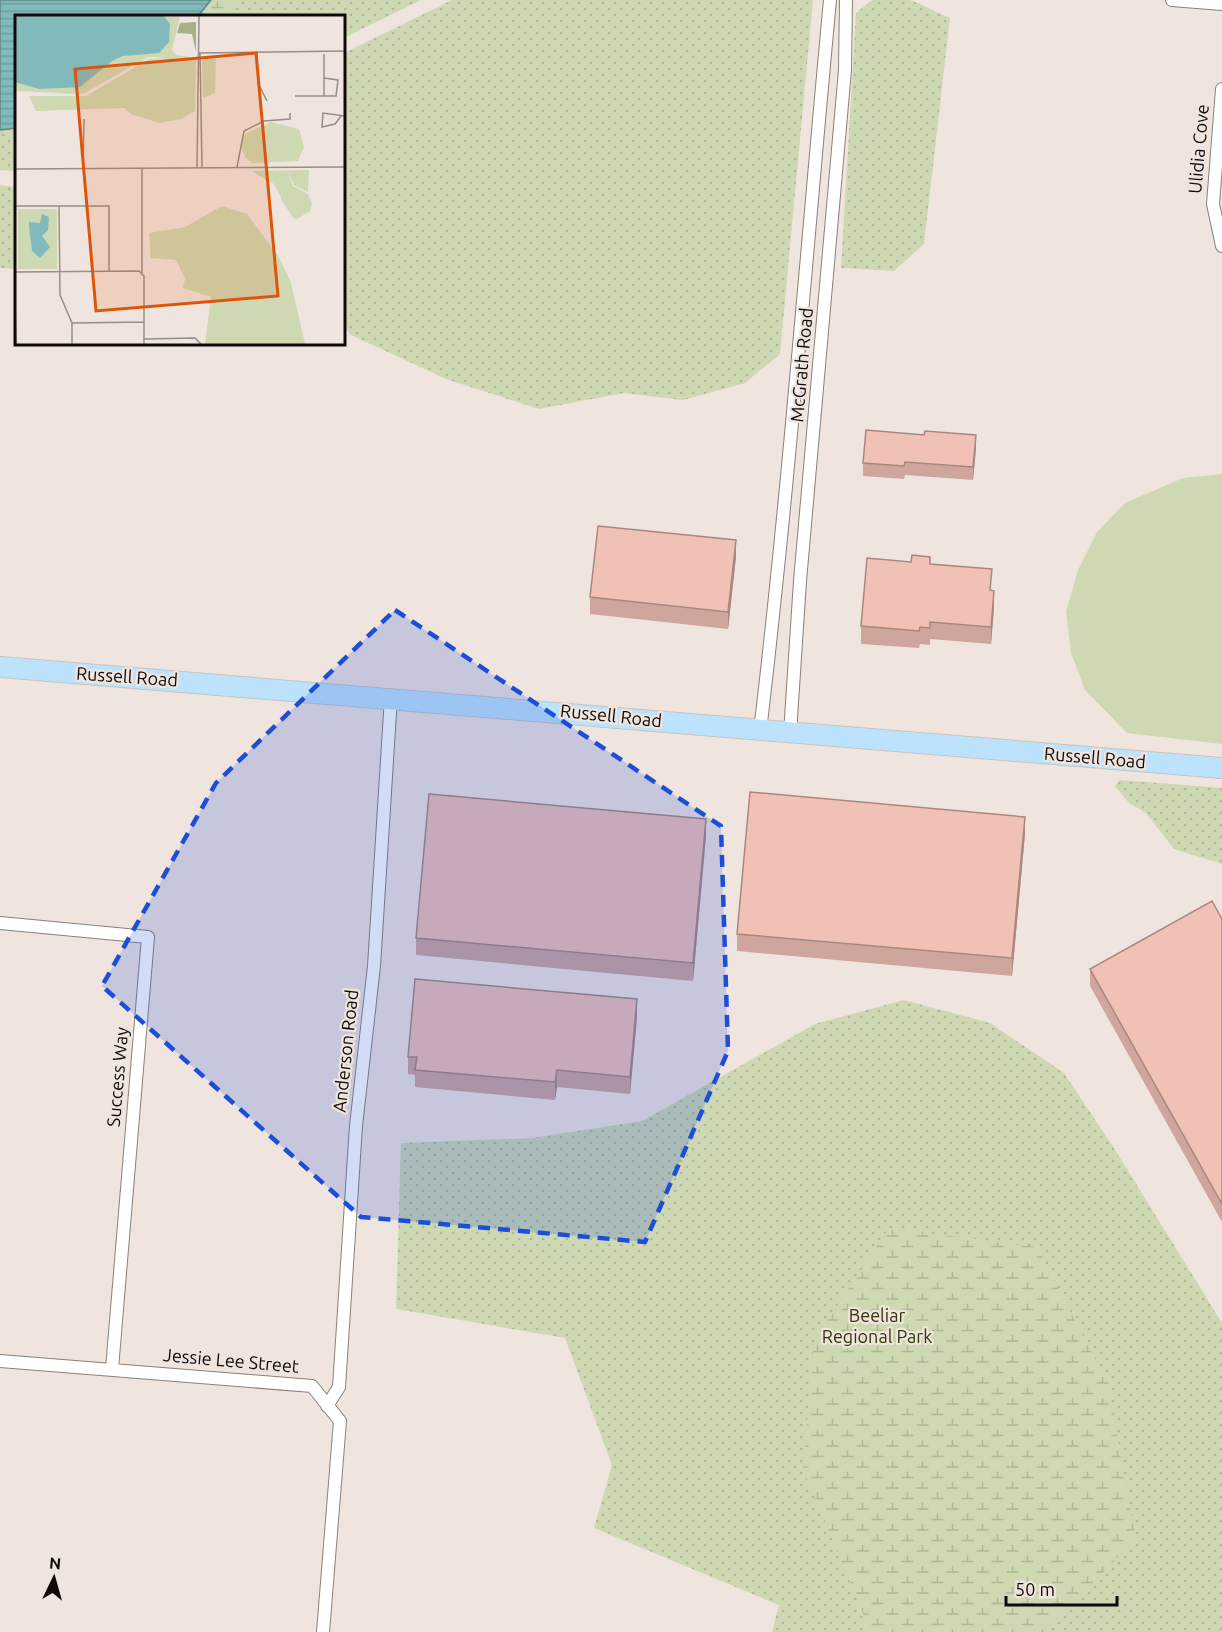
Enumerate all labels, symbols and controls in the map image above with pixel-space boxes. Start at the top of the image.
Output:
inset map [15,15,345,345]
street label: Ulidia Cove [1184,103,1212,195]
street label: McGrath Road [786,307,816,423]
street label: Russell Road [75,662,179,690]
street label: Russell Road [559,700,663,730]
street label: Russell Road [1043,743,1147,771]
street label: Anderson Road [329,988,361,1113]
street label: Success Way [103,1026,131,1128]
park label: Beeliar Regional Park [822,1305,932,1346]
street label: Jessie Lee Street [162,1344,300,1376]
north arrow [24,1548,84,1608]
text: N [49,1554,62,1573]
scale bar [1006,1569,1117,1607]
text: 50 m [1015,1579,1055,1599]

